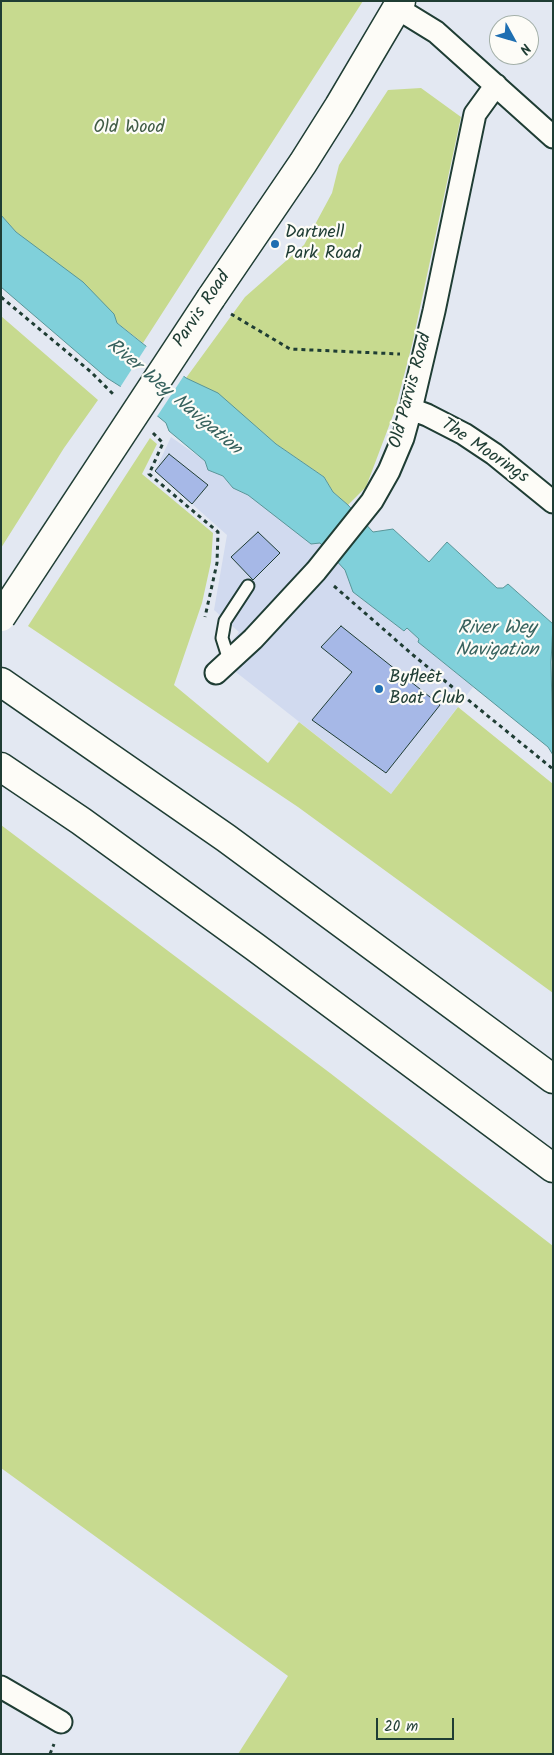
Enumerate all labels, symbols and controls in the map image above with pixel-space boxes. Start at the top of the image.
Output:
north arrow [489,15,539,65]
text: N [514,38,536,59]
park label: Old Wood [93,118,165,140]
place label: Dartnell Park Road [285,223,361,266]
marker: Dartnell Park Road [269,238,281,250]
street label: Parvis Road [170,268,236,352]
street label: Old Parvis Road [386,331,438,451]
water label: River Wey Navigation [101,335,245,461]
street label: The Moorings [436,415,532,489]
water label: River Wey Navigation [456,619,538,663]
place label: Byfleet Boat Club [389,668,465,711]
marker: Byfleet Boat Club [373,683,385,695]
scale bar [379,1708,456,1740]
text: 20 m [384,1715,418,1739]

